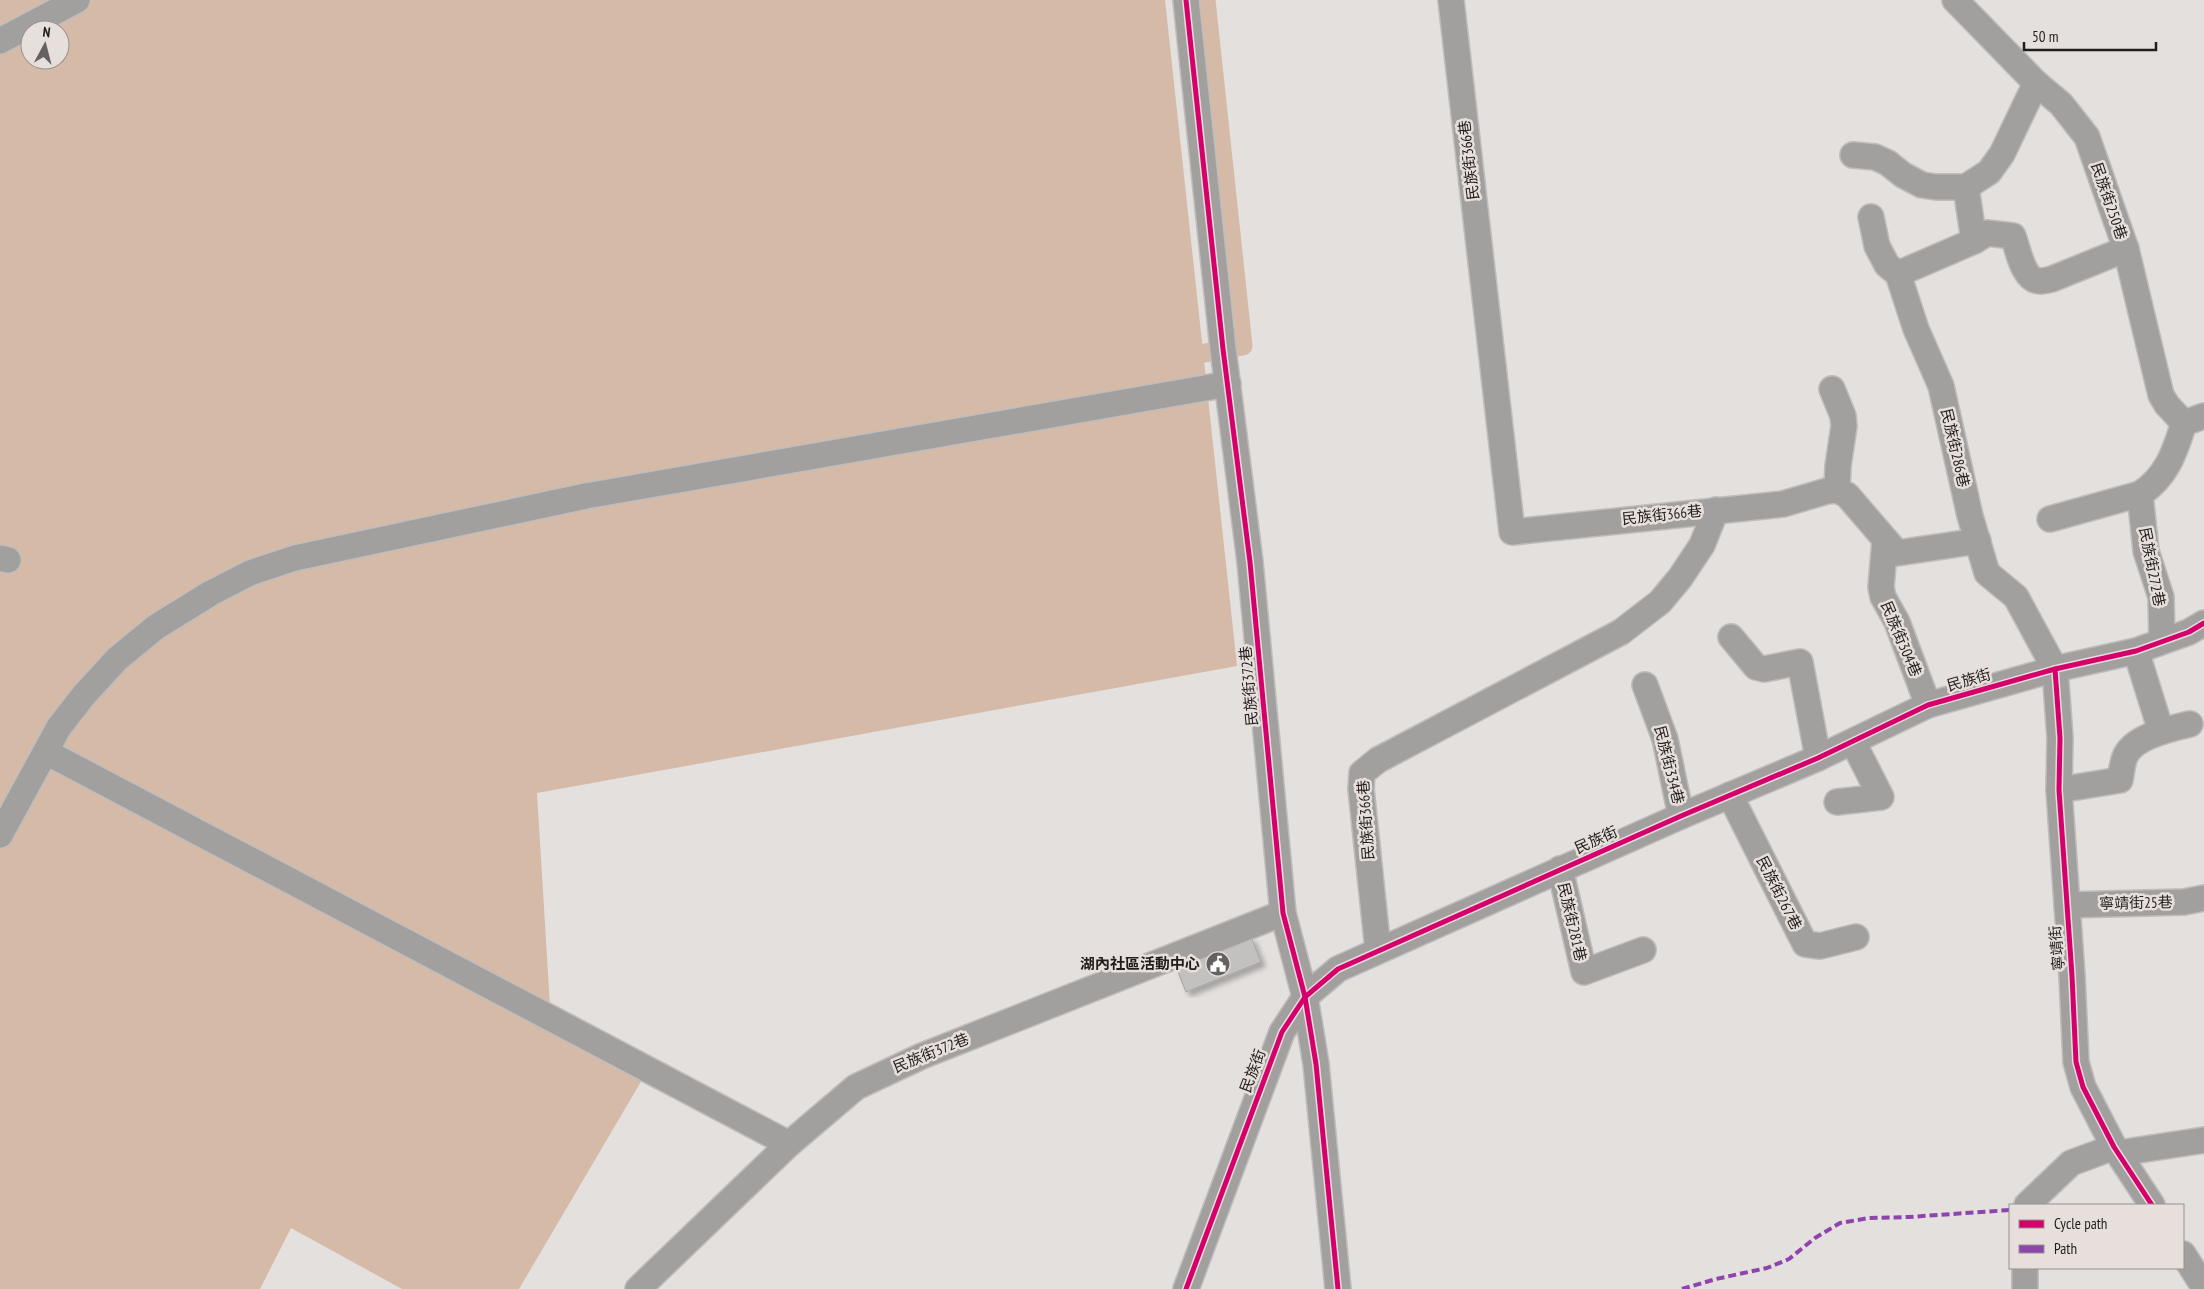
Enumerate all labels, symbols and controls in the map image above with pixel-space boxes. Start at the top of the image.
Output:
north arrow [20,20,70,70]
scale bar [2024,20,2156,52]
text: N [42,23,51,41]
text: 50 m [2032,27,2058,46]
street label: 民族街366巷 [1454,119,1483,201]
street label: 民族街250巷 [2087,160,2132,242]
street label: 民族街286巷 [1937,407,1974,489]
street label: 民族街366巷 [1621,501,1703,528]
street label: 民族街272巷 [2136,526,2169,608]
street label: 民族街304巷 [1877,598,1926,679]
street label: 民族街372巷 [1236,645,1261,727]
street label: 民族街 [1945,664,1993,695]
street label: 民族街334巷 [1651,724,1688,806]
street label: 民族街366巷 [1353,779,1378,861]
street label: 民族街 [1571,822,1620,857]
street label: 民族街267巷 [1753,853,1806,933]
street label: 民族街281巷 [1554,881,1591,963]
street label: 寧靖街25巷 [2099,892,2173,913]
street label: 寧靖街 [2045,925,2068,971]
public building icon: 湖內社區活動中心 [1205,951,1231,977]
place label: 湖內社區活動中心 [1080,954,1200,973]
street label: 民族街372巷 [890,1029,972,1076]
street label: 民族街 [1236,1046,1269,1095]
legend [2009,1204,2184,1269]
text: Cycle path [2054,1214,2107,1233]
text: Path [2054,1239,2077,1258]

